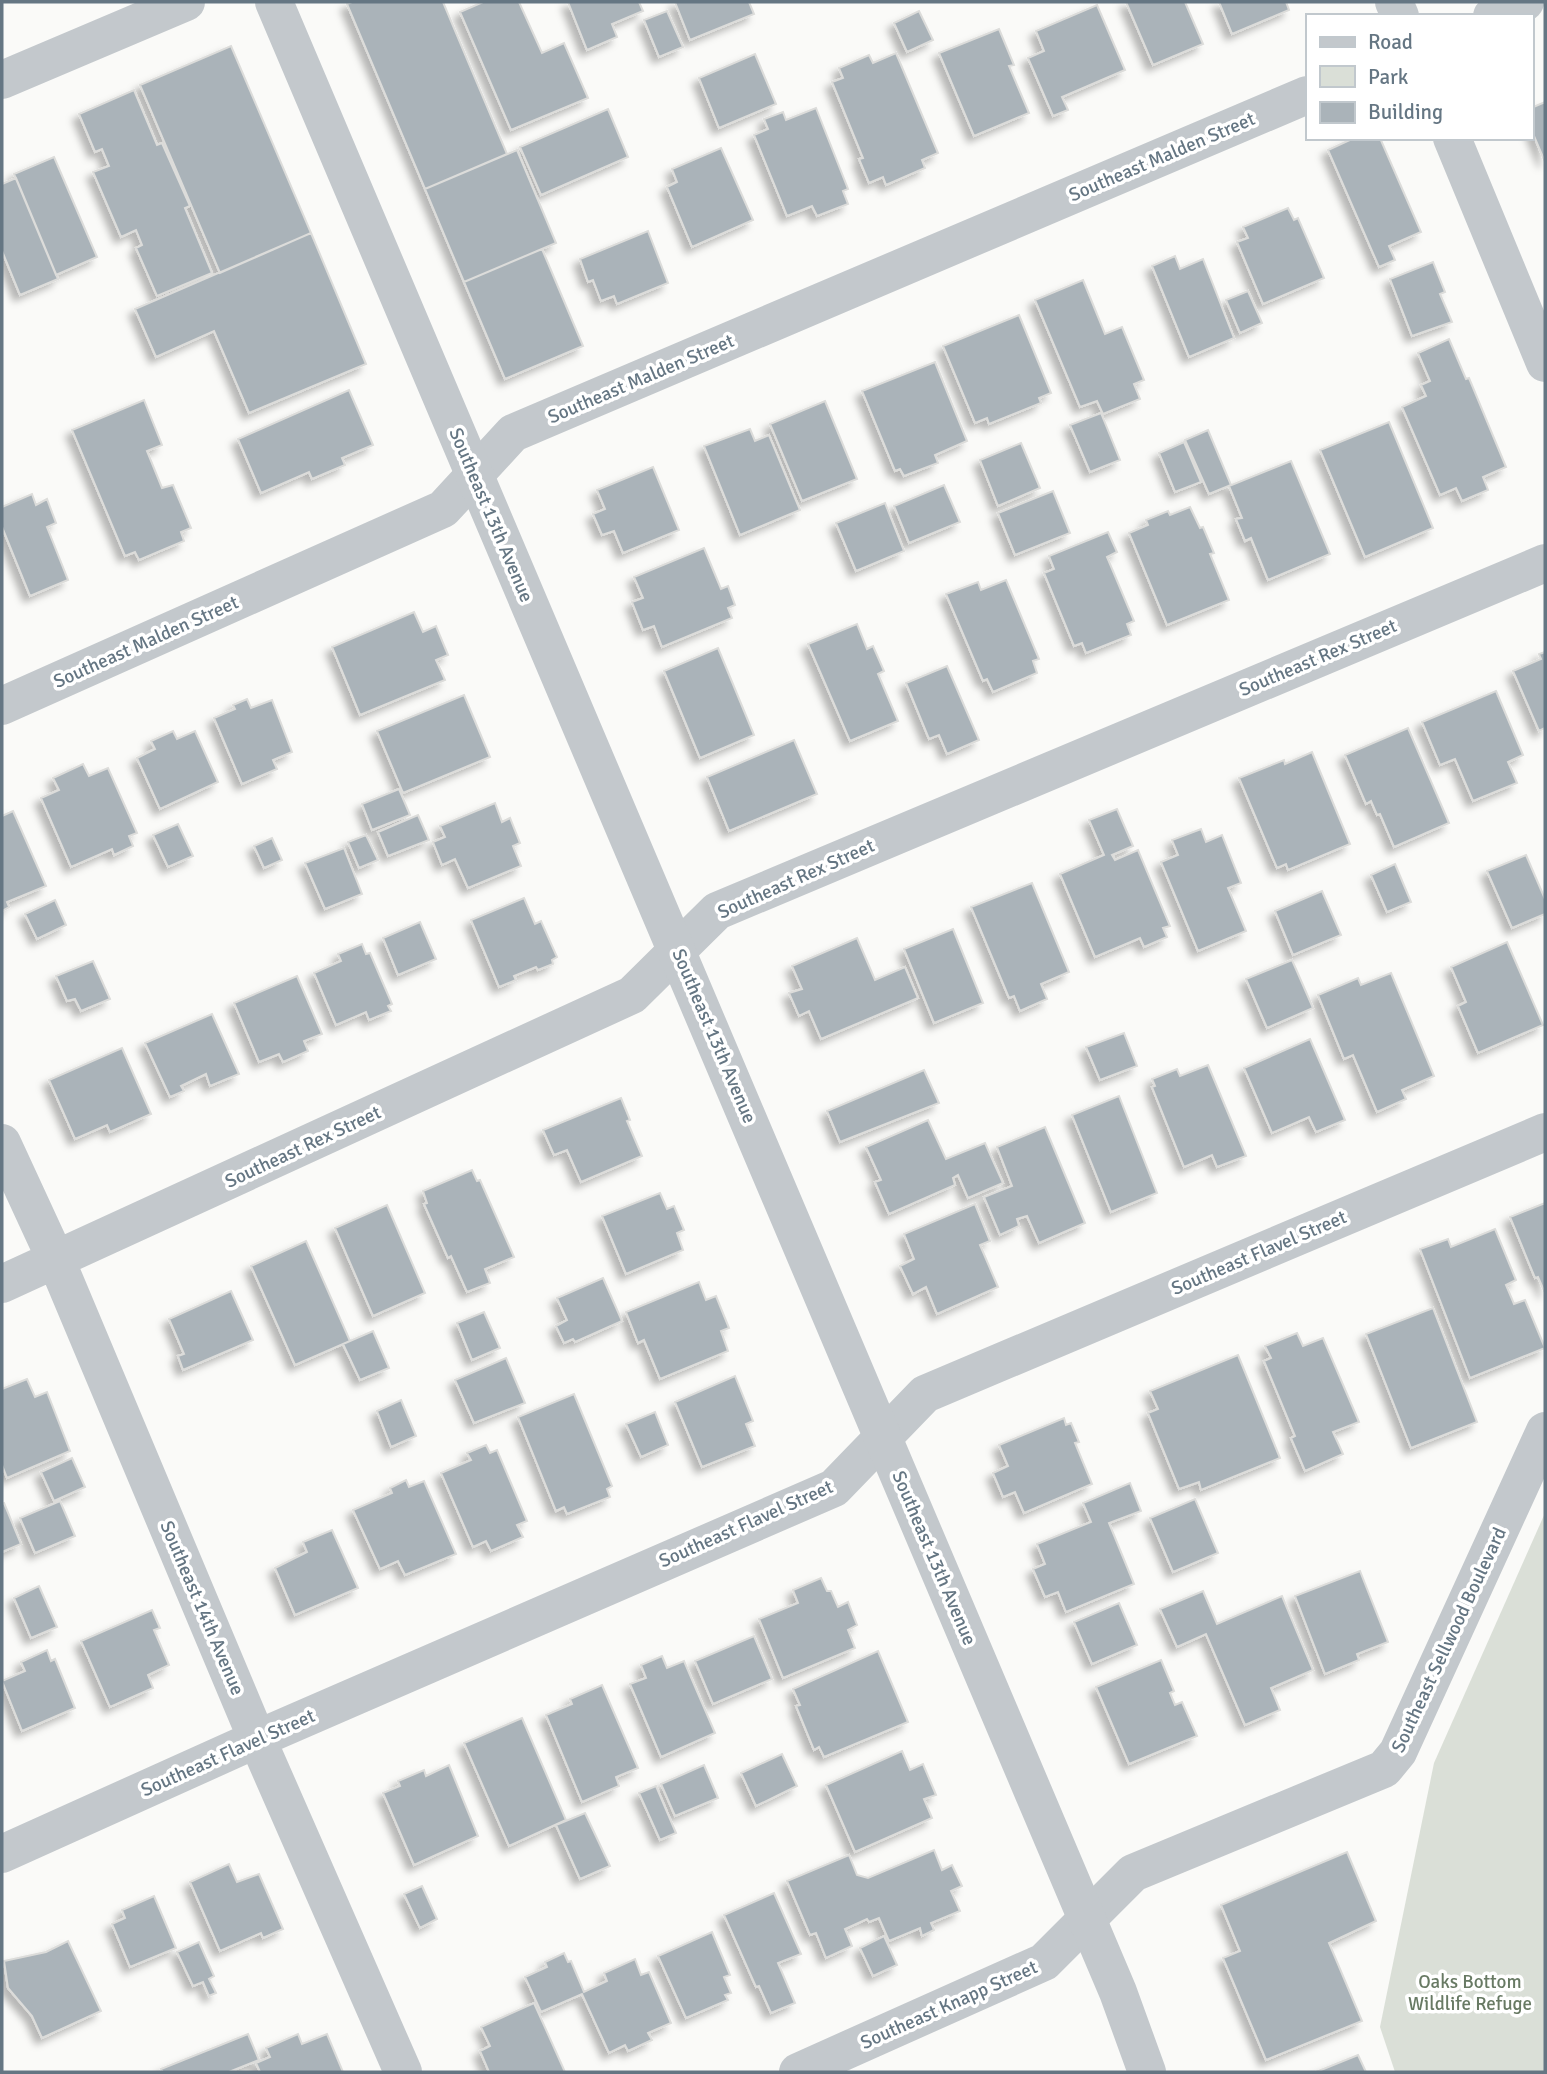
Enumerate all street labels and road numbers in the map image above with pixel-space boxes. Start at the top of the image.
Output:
street label: Southeast Malden Street [1065,107,1259,207]
street label: Southeast Malden Street [544,329,738,429]
street label: Southeast 13th Avenue [443,424,539,606]
street label: Southeast Malden Street [50,590,243,694]
street label: Southeast Rex Street [1235,614,1401,702]
street label: Southeast Rex Street [714,833,878,924]
street label: Southeast 13th Avenue [666,945,762,1127]
street label: Southeast Rex Street [221,1100,385,1194]
street label: Southeast Flavel Street [1168,1205,1351,1301]
street label: Southeast 13th Avenue [886,1467,982,1649]
street label: Southeast Flavel Street [655,1475,837,1573]
street label: Southeast 14th Avenue [154,1517,250,1699]
street label: Southeast Sellwood Boulevard [1386,1523,1512,1757]
street label: Southeast Flavel Street [137,1704,319,1802]
street label: Southeast Knapp Street [857,1955,1042,2055]

